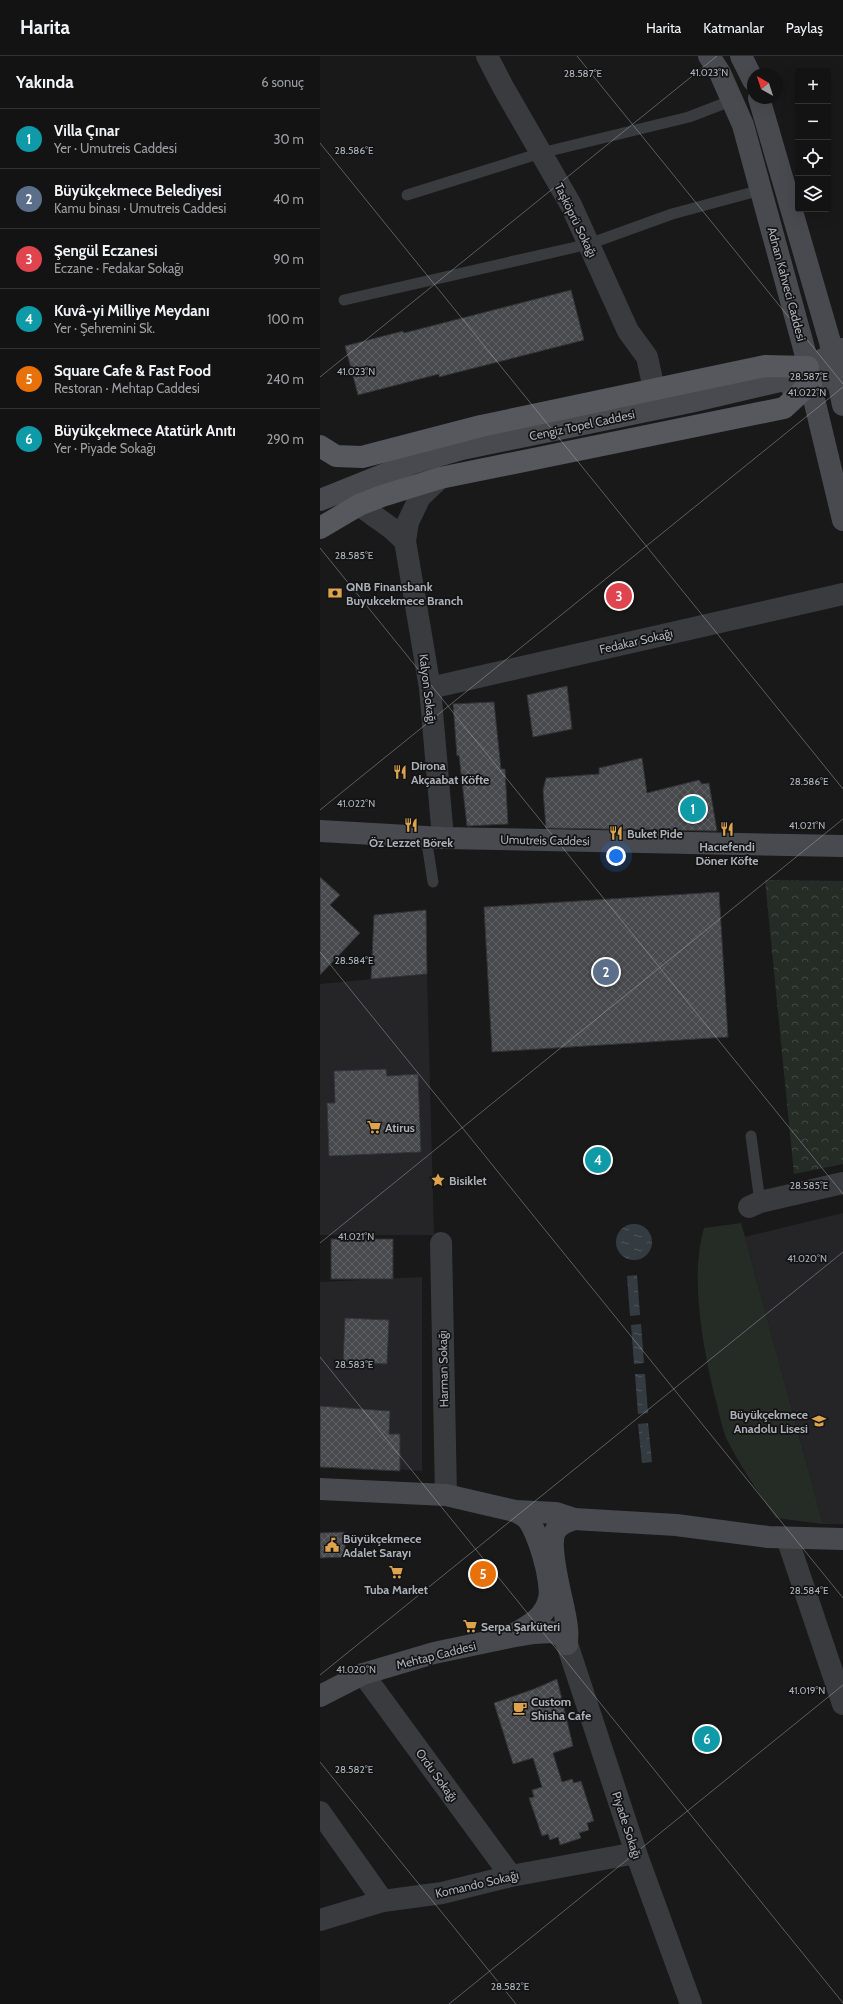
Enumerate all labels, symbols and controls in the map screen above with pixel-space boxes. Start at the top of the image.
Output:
text: Harita [20,16,70,39]
text: Harita [646,19,681,37]
text: Katmanlar [703,19,764,37]
text: Paylaş [786,19,823,37]
text: 41.023°N [690,66,728,79]
text: 28.587°E [564,67,603,80]
north arrow [747,68,783,104]
map controls [795,68,831,212]
button: + [795,68,831,104]
text: Yakında [16,72,74,92]
text: 6 sonuç [261,74,304,90]
button: − [795,104,831,140]
text: Villa Çınar [54,122,119,140]
text: 1 [27,131,31,147]
text: 30 m [274,131,304,147]
text: Yer · Umutreis Caddesi [54,140,177,156]
button: locate [795,140,831,176]
text: 28.586°E [335,144,374,157]
button: layers [795,176,831,212]
street label: Taşköprü Sokağı [552,180,600,260]
text: Büyükçekmece Belediyesi [54,182,222,200]
text: 2 [26,191,32,207]
text: 40 m [273,191,304,207]
text: Kamu binası · Umutreis Caddesi [54,200,226,216]
street label: Adnan Kahveci Caddesi [765,225,809,343]
text: Şengül Eczanesi [54,242,158,260]
text: 3 [25,251,33,267]
text: 90 m [273,251,304,267]
text: Eczane · Fedakar Sokağı [54,260,183,276]
text: Kuvâ-yi Milliye Meydanı [54,302,210,320]
text: 4 [25,311,33,327]
text: 100 m [267,311,304,327]
text: Yer · Şehremini Sk. [54,320,155,336]
text: Square Cafe & Fast Food [54,362,211,380]
text: 41.023°N [337,365,375,378]
text: 28.587°E [790,370,829,383]
text: 5 [26,371,32,387]
text: 240 m [266,371,304,387]
text: Restoran · Mehtap Caddesi [54,380,200,396]
text: 41.022°N [788,386,826,399]
street label: Cengiz Topel Caddesi [528,406,636,444]
text: Büyükçekmece Atatürk Anıtı [54,422,236,440]
text: 6 [25,431,33,447]
text: 290 m [266,431,304,447]
text: Yer · Piyade Sokağı [54,440,156,456]
text: 28.585°E [335,549,374,562]
place label: QNB Finansbank Buyukcekmece Branch [346,579,463,608]
pin: 3 [606,581,632,611]
bank icon: QNB Finansbank Buyukcekmece Branch [327,585,343,601]
street label: Fedakar Sokağı [598,625,674,657]
street label: Kalyon Sokağı [416,653,440,725]
place label: Dirona Akçaabat Köfte [411,758,489,787]
restaurant icon: Dirona Akçaabat Köfte [392,764,408,780]
text: 28.586°E [790,775,829,788]
pin: 1 [680,794,706,824]
text: 41.022°N [337,797,375,810]
restaurant icon: Öz Lezzet Börek [403,817,419,833]
text: 41.021°N [789,819,825,832]
restaurant icon: Hacıefendi Döner Köfte [719,821,735,837]
restaurant icon: Buket Pide [608,825,624,841]
place label: Buket Pide [627,826,683,841]
street label: Umutreis Caddesi [500,832,590,848]
place label: Öz Lezzet Börek [369,835,453,850]
place label: Hacıefendi Döner Köfte [695,839,759,868]
your location [606,846,626,866]
text: 28.584°E [335,954,374,967]
pin: 2 [593,957,619,987]
supermarket icon: Atirus [366,1119,382,1135]
place label: Atirus [385,1120,415,1135]
pin: 4 [585,1145,611,1175]
place icon: Bisiklet [430,1172,446,1188]
place label: Bisiklet [449,1173,487,1188]
text: 28.585°E [790,1179,829,1192]
text: 41.021°N [338,1230,374,1243]
text: 41.020°N [787,1252,827,1265]
street label: Harman Sokağı [435,1330,451,1408]
text: 28.583°E [335,1358,374,1371]
place label: Büyükçekmece Anadolu Lisesi [730,1407,808,1436]
school or university icon: Büyükçekmece Anadolu Lisesi [811,1413,827,1429]
place label: Büyükçekmece Adalet Sarayı [343,1531,421,1560]
public building icon: Büyükçekmece Adalet Sarayı [324,1537,340,1553]
pin: 5 [470,1559,496,1589]
supermarket icon: Tuba Market [388,1564,404,1580]
place label: Tuba Market [364,1582,428,1597]
text: 28.584°E [790,1584,829,1597]
supermarket icon: Serpa Şarküteri [462,1618,478,1634]
place label: Serpa Şarküteri [481,1619,560,1634]
street label: Mehtap Caddesi [395,1638,477,1672]
text: 41.020°N [336,1663,376,1676]
text: 41.019°N [789,1684,825,1697]
place label: Custom Shisha Cafe [531,1694,591,1723]
cafe icon: Custom Shisha Cafe [512,1700,528,1716]
pin: 6 [694,1724,720,1754]
street label: Ordu Sokağı [413,1746,461,1804]
text: 28.582°E [335,1763,374,1776]
street label: Piyade Sokağı [609,1789,645,1861]
street label: Komando Sokağı [434,1867,520,1901]
text: 28.582°E [491,1980,530,1993]

